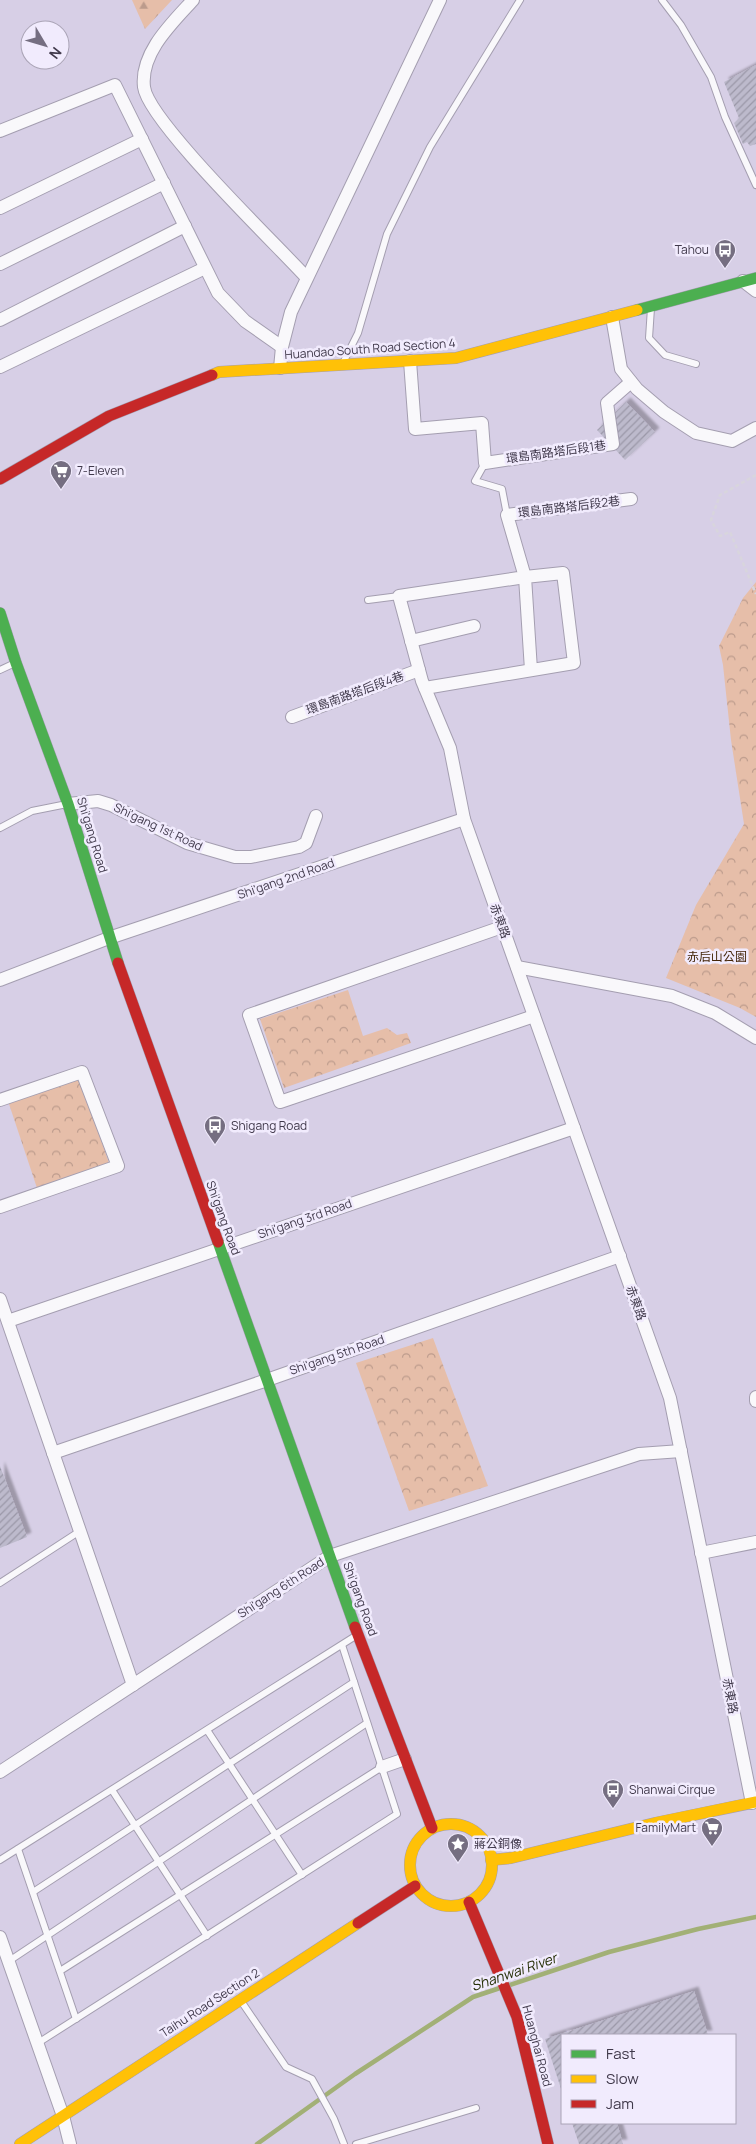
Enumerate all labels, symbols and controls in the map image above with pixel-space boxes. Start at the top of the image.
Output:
north arrow [20,20,70,70]
text: N [45,43,66,63]
bus stop icon: Tahou [713,238,737,269]
place label: Tahou [675,241,709,258]
street label: Huandao South Road Section 4 [284,334,456,363]
street label: 環島南路塔后段1巷 [505,436,607,467]
supermarket icon: 7-Eleven [49,459,73,490]
place label: 7-Eleven [77,462,124,479]
street label: 環島南路塔后段2巷 [517,492,621,521]
street label: 環島南路塔后段4巷 [303,667,406,718]
street label: Shi'gang Road [73,795,112,875]
street label: Shi'gang 1st Road [111,799,205,855]
street label: Shi'gang 2nd Road [235,854,337,903]
street label: 赤東路 [486,901,515,941]
park label: 赤后山公園 [687,948,747,965]
bus stop icon: Shigang Road [203,1114,227,1145]
place label: Shigang Road [231,1117,307,1134]
street label: Shi'gang Road [202,1178,245,1257]
street label: Shi'gang 3rd Road [256,1194,354,1243]
street label: 赤東路 [622,1283,651,1323]
street label: Shi'gang 5th Road [287,1330,387,1379]
street label: Shi'gang 6th Road [234,1553,327,1622]
street label: Shi'gang Road [339,1559,382,1638]
street label: 赤東路 [719,1677,742,1715]
bus stop icon: Shanwai Cirque [601,1778,625,1809]
place label: Shanwai Cirque [629,1781,715,1798]
supermarket icon: FamilyMart [700,1816,724,1847]
place label: FamilyMart [636,1819,696,1836]
place icon: 蔣公銅像 [446,1832,470,1863]
place label: 蔣公銅像 [474,1835,522,1852]
water label: Shanwai River [468,1947,561,1995]
street label: Taihu Road Section 2 [157,1964,263,2041]
street label: Huanghai Road [518,2003,557,2088]
legend [561,2034,736,2124]
text: Fast [606,2043,635,2064]
text: Slow [606,2068,639,2089]
text: Jam [606,2093,634,2114]

